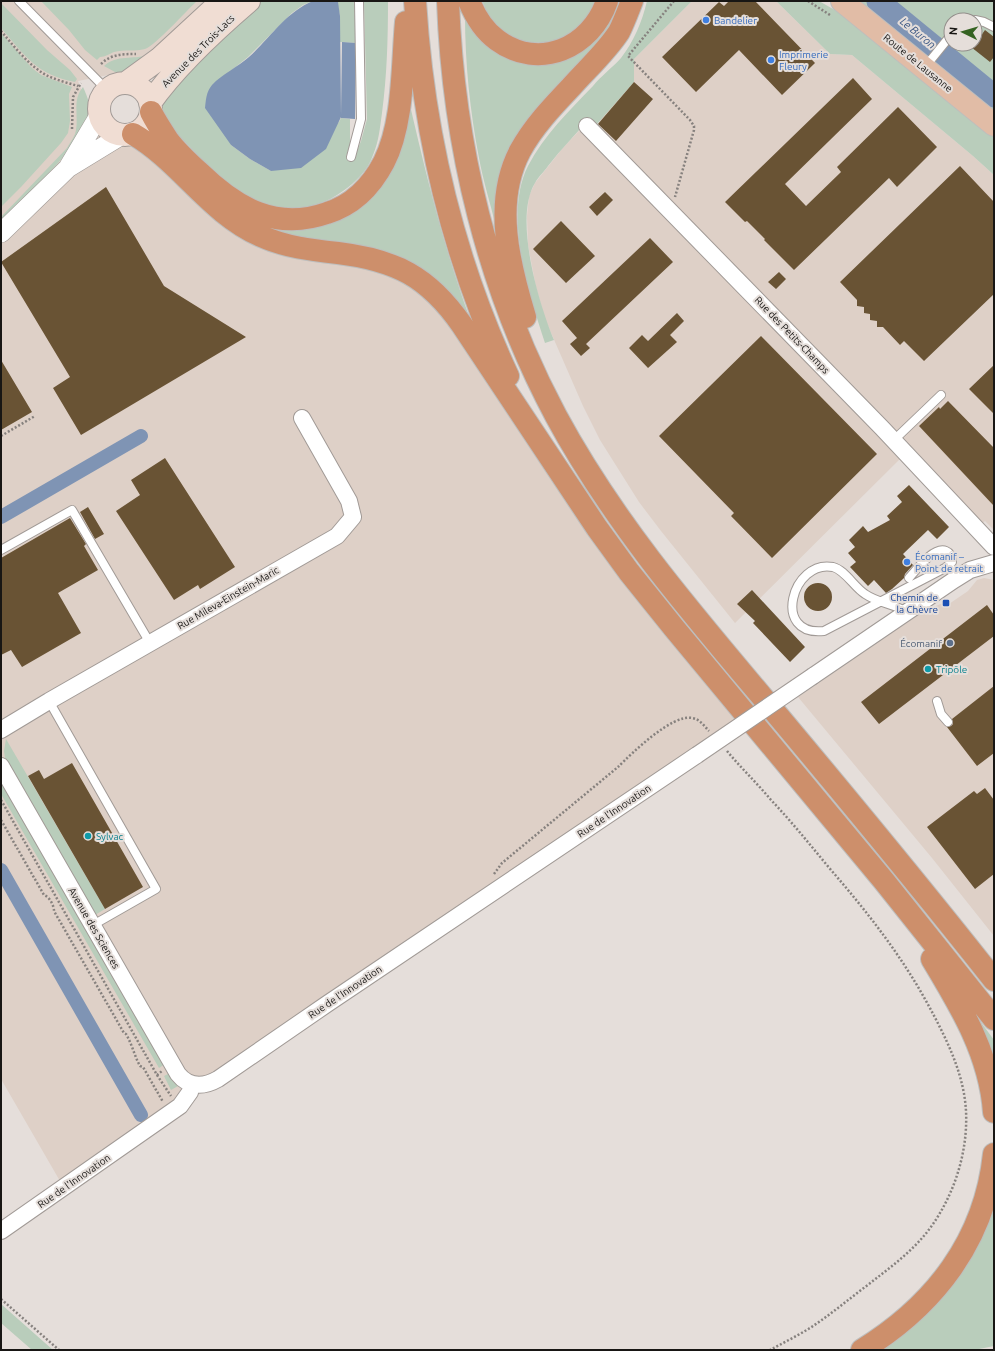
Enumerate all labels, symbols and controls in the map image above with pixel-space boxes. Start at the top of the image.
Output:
north arrow [943,12,983,52]
street label: Avenue des Trois-Lacs [160,13,236,89]
marker: Bandelier [701,15,711,25]
place label: Bandelier [714,15,757,26]
water label: Le Buron [898,15,938,51]
text: N [947,27,959,36]
street label: Route de Lausanne [881,32,955,94]
place label: Imprimerie Fleury [779,49,828,72]
marker: Imprimerie Fleury [766,55,776,65]
street label: Rue des Petits-Champs [752,294,832,376]
place label: Écomanif – Point de retrait [915,550,983,574]
marker: Écomanif – Point de retrait [902,557,912,567]
street label: Rue Mileva-Einstein-Maric [175,564,281,632]
place label: Chemin de la Chèvre [890,592,938,615]
marker: Chemin de la Chèvre [941,598,951,608]
place label: Écomanif [900,637,942,649]
marker: Écomanif [945,638,955,648]
marker: Tripōle [923,664,933,674]
place label: Tripōle [936,664,967,675]
street label: Rue de l'Innovation [575,782,653,840]
marker: Sylvac [83,831,93,841]
place label: Sylvac [96,831,124,842]
street label: Avenue des Sciences [66,885,122,971]
street label: Rue de l'Innovation [306,963,384,1021]
street label: Rue de l'Innovation [36,1152,112,1210]

